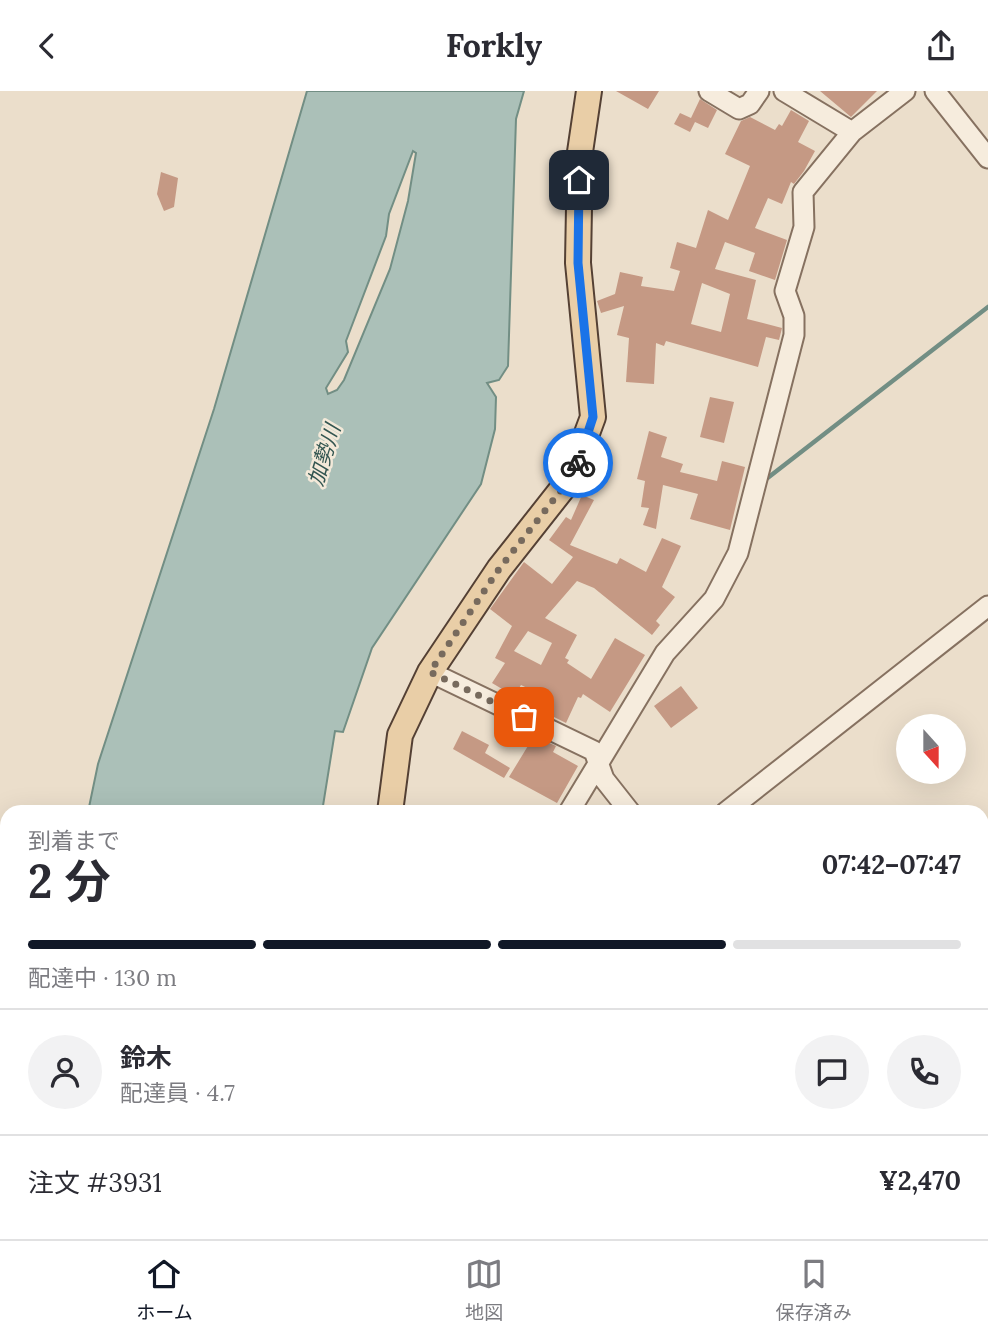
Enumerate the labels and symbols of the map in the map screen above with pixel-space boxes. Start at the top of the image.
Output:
pin [549,150,609,210]
water label: 加勢川 [302,419,347,489]
courier [543,428,613,498]
pin [494,687,554,747]
north arrow [896,714,966,784]

